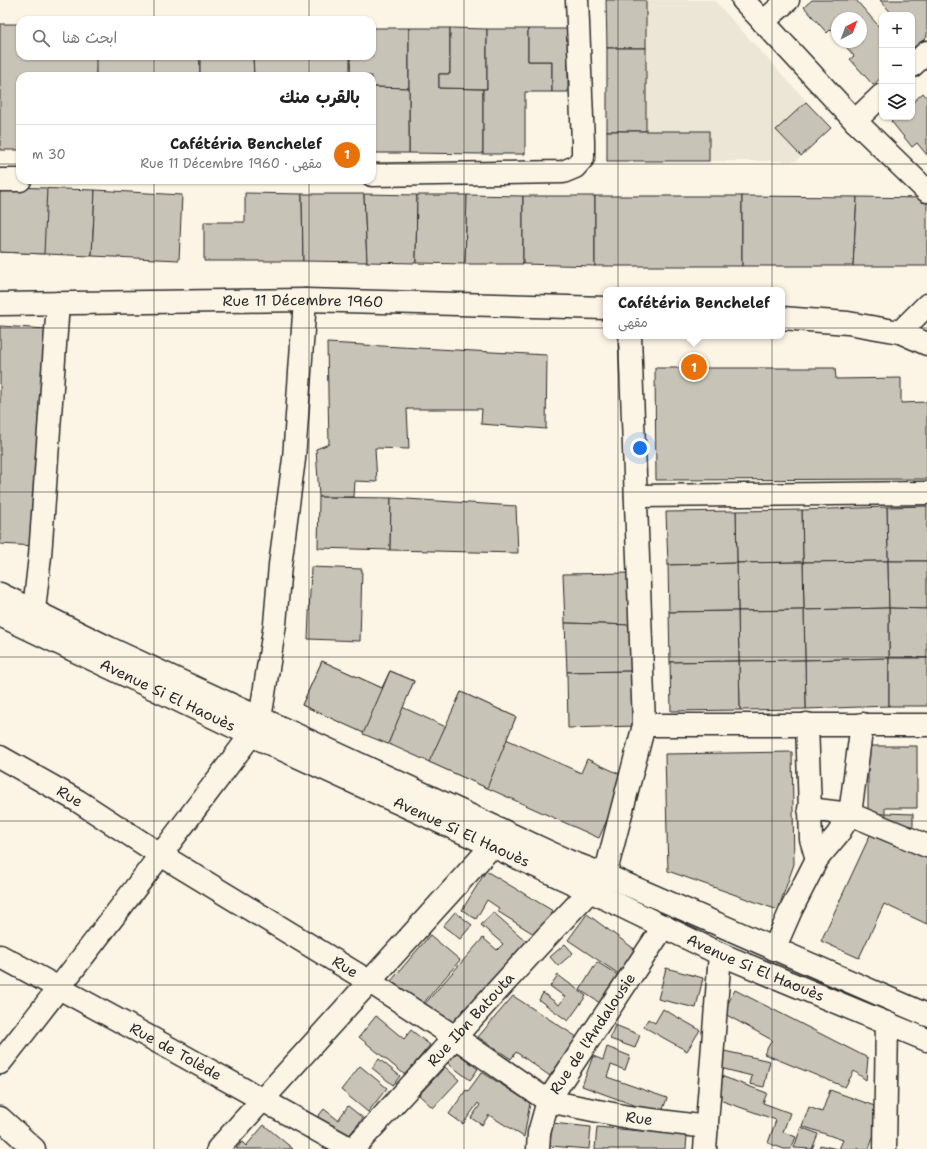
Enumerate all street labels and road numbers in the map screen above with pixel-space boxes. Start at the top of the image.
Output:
street label: Rue 11 Décembre 1960 [222,290,384,312]
street label: Avenue Si El Haouès [97,654,239,736]
street label: Rue [53,781,86,812]
street label: Avenue Si El Haouès [390,792,533,872]
street label: Avenue Si El Haouès [683,929,827,1006]
street label: Rue [328,951,362,982]
street label: Rue Ibn Batouta [423,968,519,1071]
street label: Rue de l'Andalousie [545,969,640,1098]
street label: Rue de Tolède [126,1018,225,1085]
street label: Rue [624,1107,654,1130]

